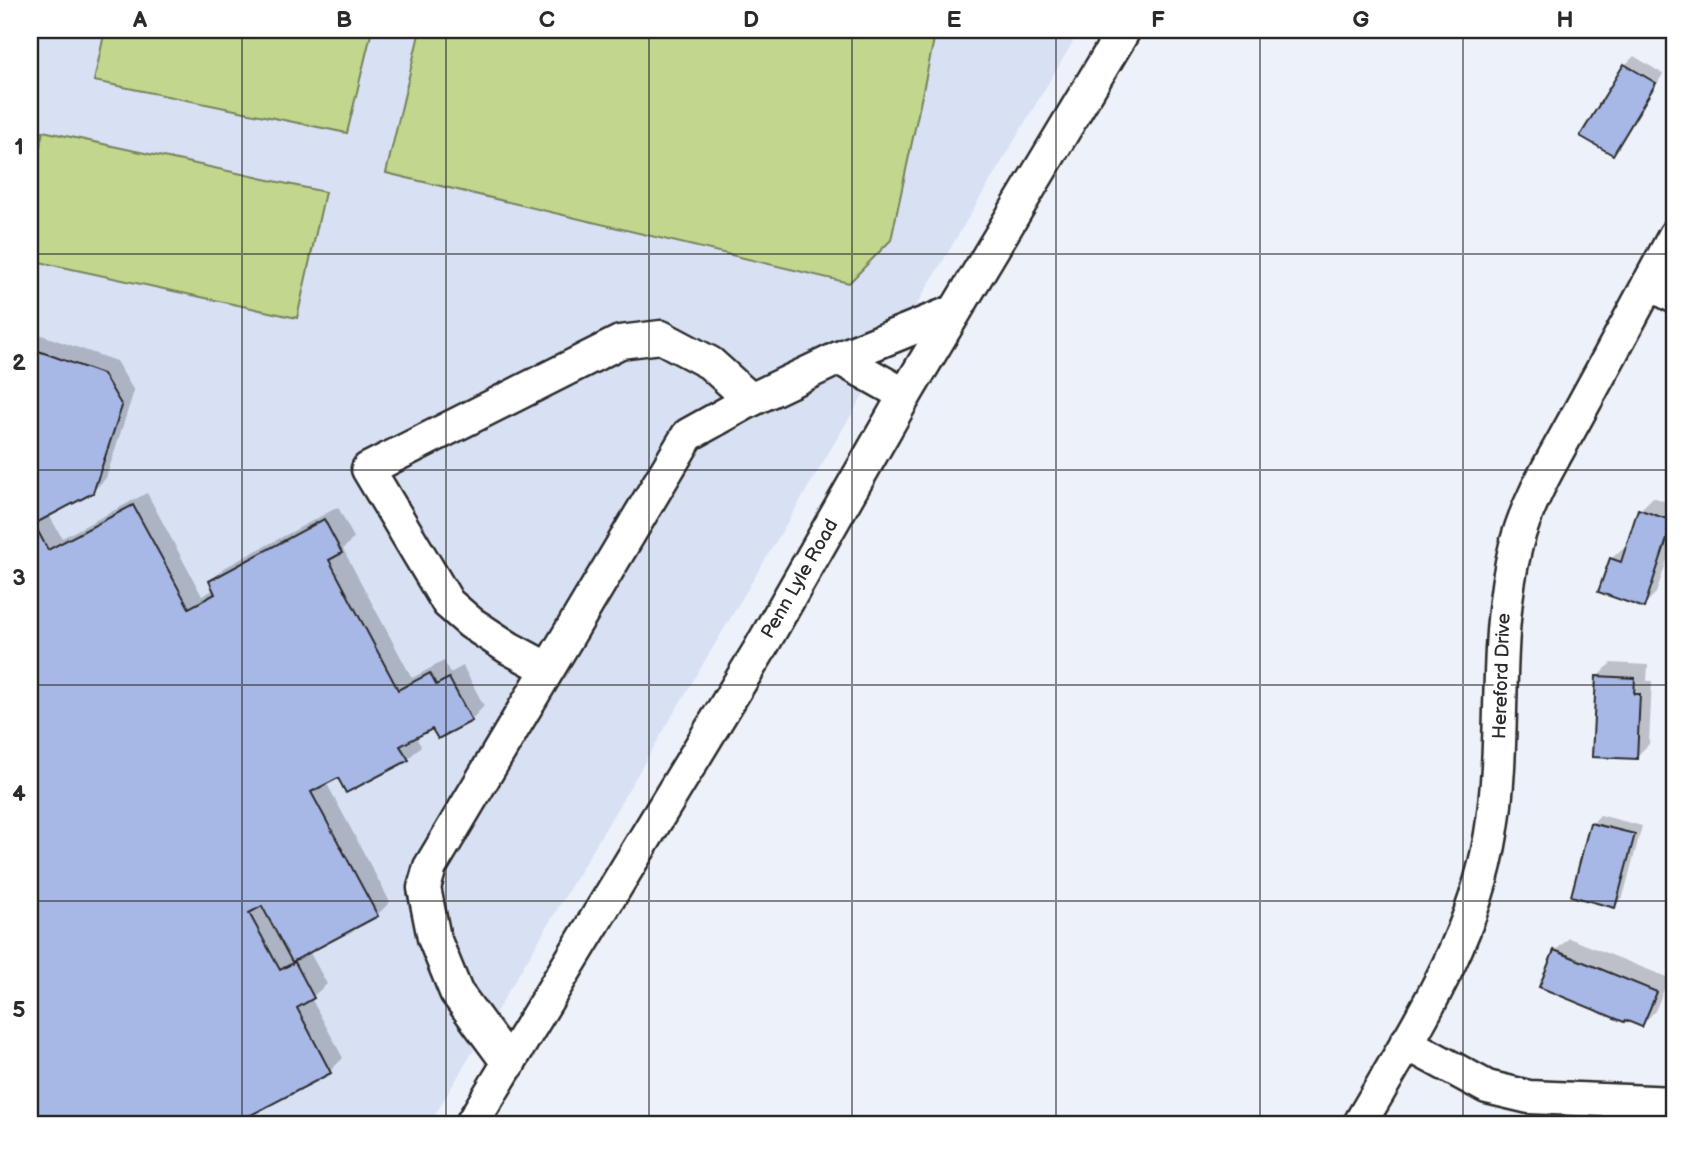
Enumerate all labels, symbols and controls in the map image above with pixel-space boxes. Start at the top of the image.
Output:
text: A [132,6,148,34]
text: B [336,6,352,34]
text: C [539,6,555,34]
text: D [743,6,759,34]
text: E [947,6,962,34]
text: F [1151,6,1165,34]
text: G [1353,6,1370,34]
text: H [1556,6,1574,34]
text: 1 [14,133,24,161]
text: 2 [12,349,26,377]
street label: Penn Lyle Road [756,515,844,643]
text: 3 [12,564,26,592]
street label: Hereford Drive [1488,613,1516,739]
text: 4 [12,780,26,808]
text: 5 [12,996,26,1024]

